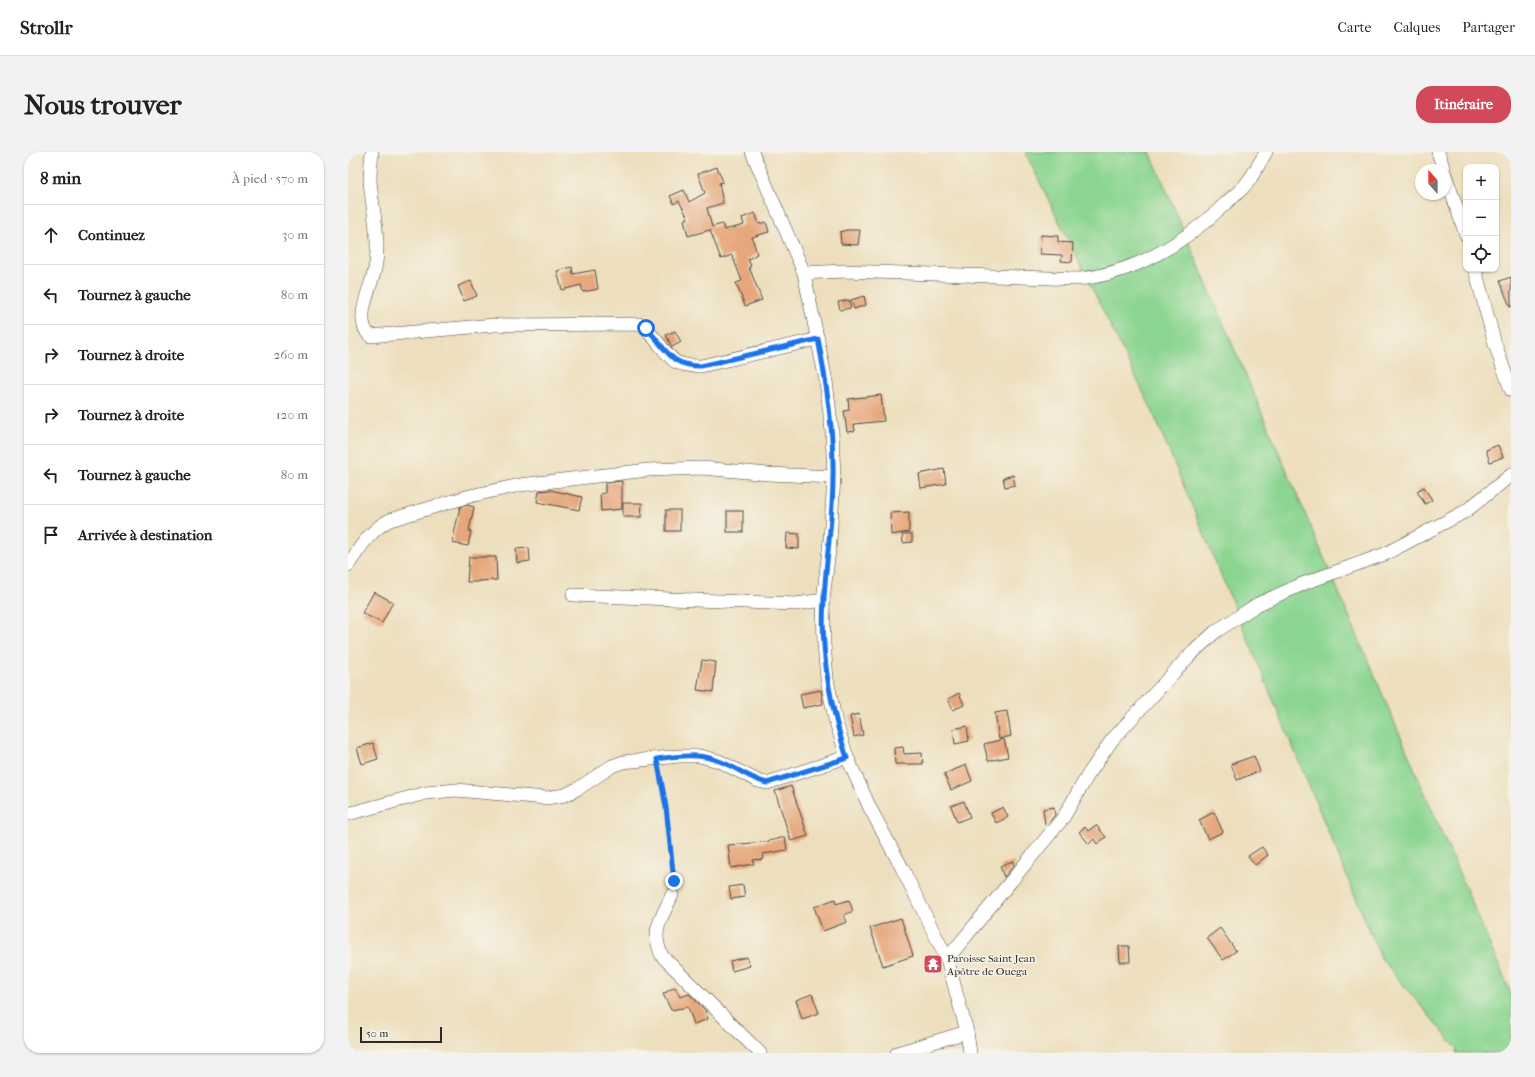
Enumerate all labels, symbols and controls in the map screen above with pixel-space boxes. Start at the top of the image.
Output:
text: Strollr [20,17,73,39]
text: Carte [1338,19,1371,36]
text: Calques [1393,19,1440,36]
text: Partager [1462,19,1515,36]
button: Itinéraire [1416,86,1511,123]
text: Nous trouver [24,88,181,121]
north arrow [1415,164,1451,200]
map controls [1463,164,1499,272]
button: + [1463,164,1499,200]
text: 8 min [40,168,81,188]
text: À pied · 570 m [232,171,308,186]
button: − [1463,200,1499,236]
icon: ahead [40,224,62,246]
text: Continuez [78,226,145,244]
text: 30 m [282,227,308,242]
button: locate [1463,236,1499,272]
icon: left [40,284,62,306]
text: Tournez à gauche [78,286,191,304]
text: 80 m [281,287,308,302]
route start [637,319,655,337]
icon: right [40,344,62,366]
text: Tournez à droite [78,346,184,364]
text: 260 m [274,347,308,362]
icon: right [40,404,62,426]
text: Tournez à droite [78,406,184,424]
text: 120 m [276,407,308,422]
icon: left [40,464,62,486]
text: Tournez à gauche [78,466,191,484]
text: 80 m [281,467,308,482]
icon: arrive [40,524,62,546]
text: Arrivée à destination [78,526,213,544]
route end [665,872,683,890]
place label: Paroisse Saint Jean Apôtre de Ouega [946,952,1036,978]
temple icon: Paroisse Saint Jean Apôtre de Ouega [922,953,944,975]
scale bar [360,1025,442,1044]
text: 50 m [366,1027,388,1040]

